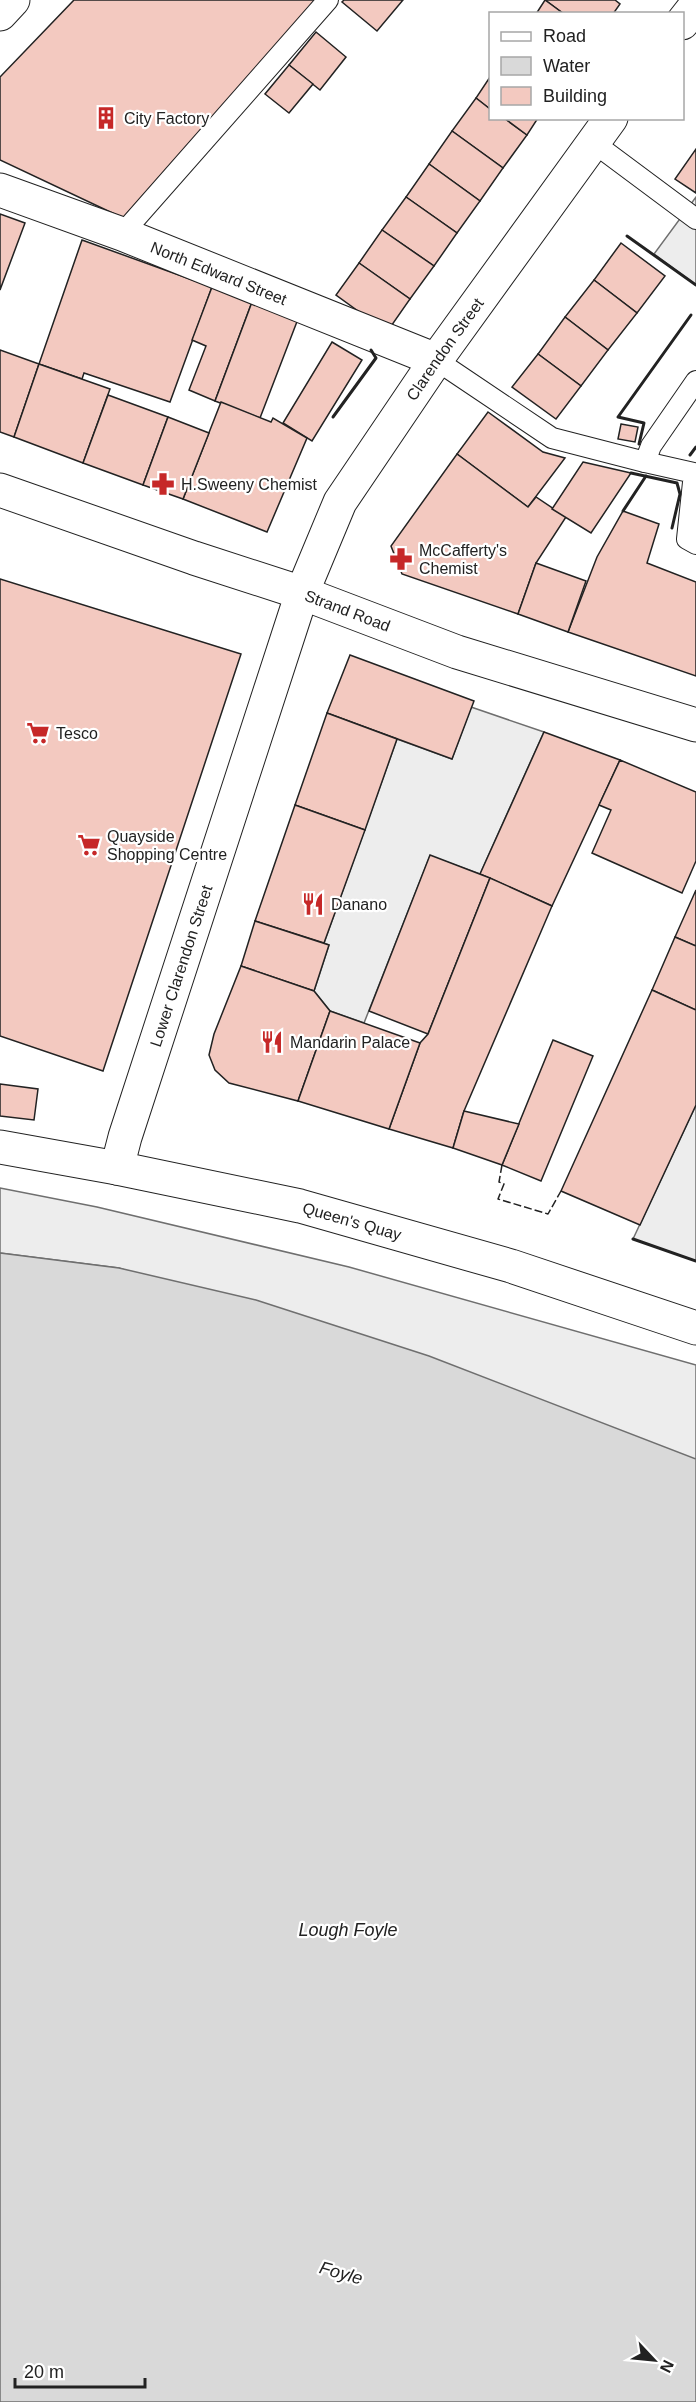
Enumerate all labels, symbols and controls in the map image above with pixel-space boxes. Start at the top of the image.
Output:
legend [489,12,684,120]
text: Road [543,26,586,46]
text: Water [543,56,590,76]
text: Building [543,86,607,106]
building icon: City Factory [93,105,119,131]
place label: City Factory [124,110,209,127]
street label: North Edward Street [148,238,290,308]
street label: Clarendon Street [403,295,487,404]
pharmacy icon: H.Sweeny Chemist [150,471,176,497]
place label: H.Sweeny Chemist [181,476,318,493]
place label: McCafferty's Chemist [419,542,507,577]
pharmacy icon: McCafferty's Chemist [388,546,414,572]
street label: Strand Road [302,587,393,635]
supermarket icon: Tesco [25,720,51,746]
place label: Tesco [56,725,98,742]
place label: Quayside Shopping Centre [107,828,227,863]
supermarket icon: Quayside Shopping Centre [76,832,102,858]
street label: Lower Clarendon Street [147,882,216,1049]
restaurant icon: Danano [300,891,326,917]
place label: Danano [331,896,387,913]
restaurant icon: Mandarin Palace [259,1029,285,1055]
place label: Mandarin Palace [290,1034,410,1051]
street label: Queen's Quay [301,1199,403,1243]
water label: Lough Foyle [298,1920,398,1940]
water label: Foyle [317,2257,365,2289]
north arrow [624,2330,684,2390]
scale bar [15,2351,146,2389]
text: N [657,2357,677,2375]
text: 20 m [24,2362,64,2382]

